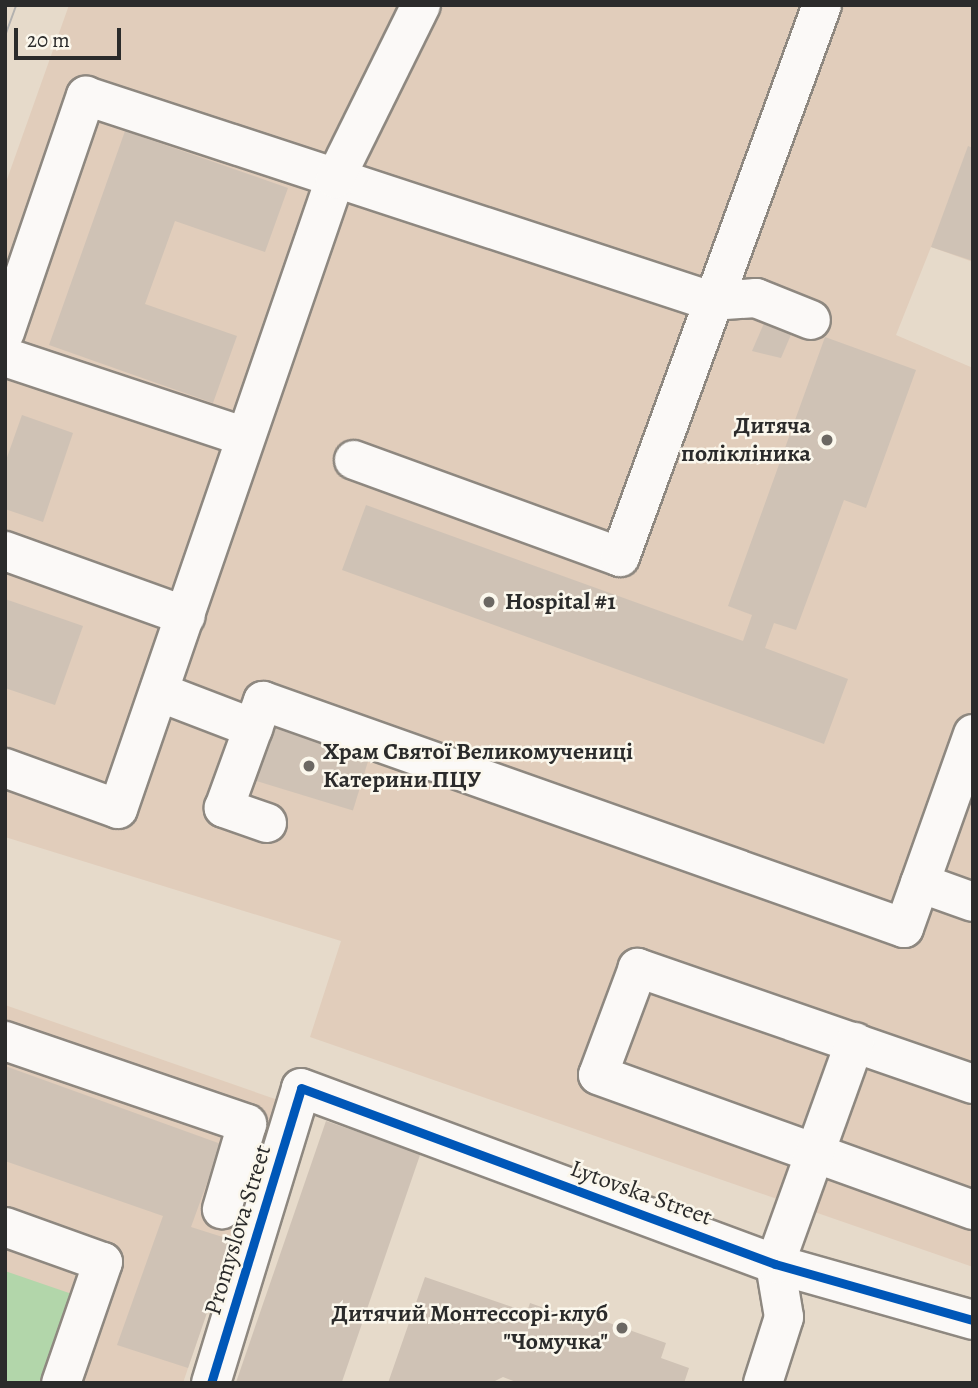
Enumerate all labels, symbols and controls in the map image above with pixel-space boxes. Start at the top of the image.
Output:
scale bar [18,14,124,58]
text: 20 m [27,26,70,54]
place label: Дитяча полікліника [681,412,811,468]
marker: Дитяча полікліника [817,430,837,450]
place label: Hospital #1 [505,588,616,616]
marker: Hospital #1 [479,592,499,612]
place label: Храм Святої Великомучениці Катерини ПЦУ [323,738,633,794]
marker: Храм Святої Великомучениці Катерини ПЦУ [301,758,317,774]
street label: Promyslova Street [198,1141,278,1319]
street label: Lytovska Street [566,1154,716,1232]
place label: Дитячий Монтессорі-клуб "Чомучка" [332,1300,608,1356]
marker: Дитячий Монтессорі-клуб "Чомучка" [614,1320,630,1336]

